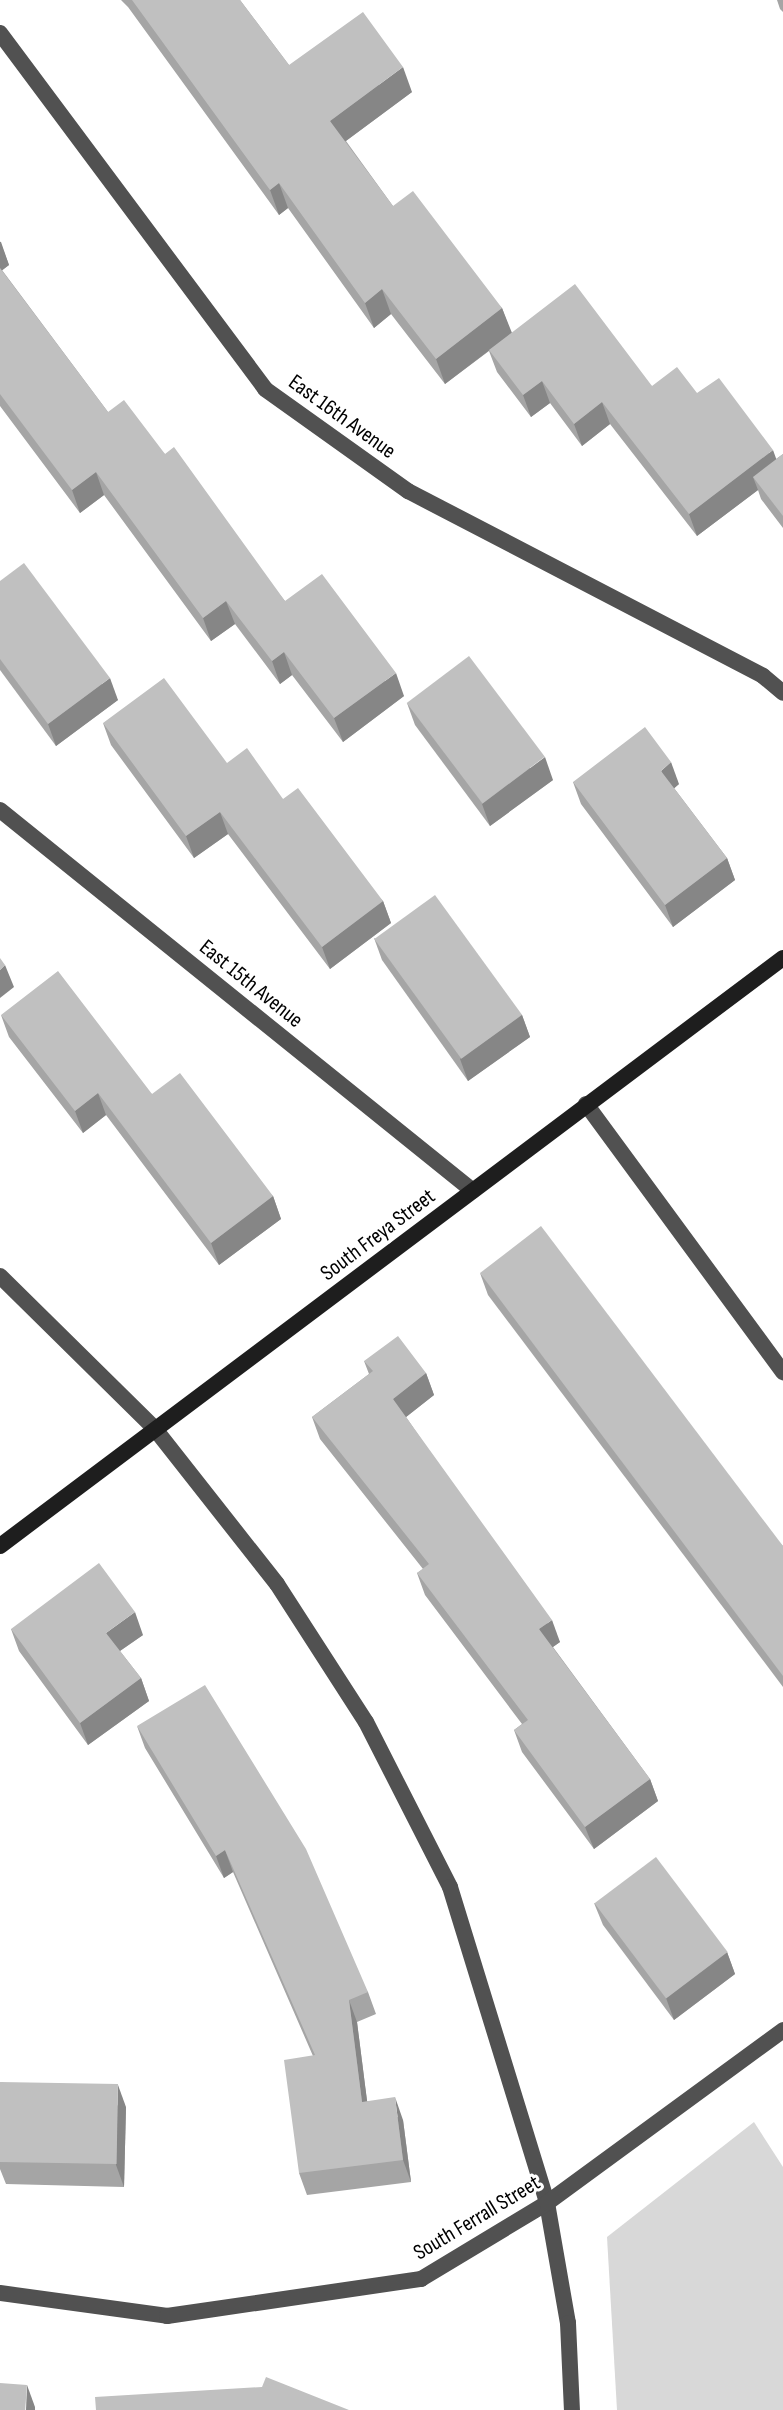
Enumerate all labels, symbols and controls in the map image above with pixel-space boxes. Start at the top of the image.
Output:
street label: East 16th Avenue [283,369,401,465]
street label: East 15th Avenue [194,934,308,1034]
street label: South Freya Street [315,1183,441,1287]
street label: South Ferrall Street [409,2170,545,2266]

